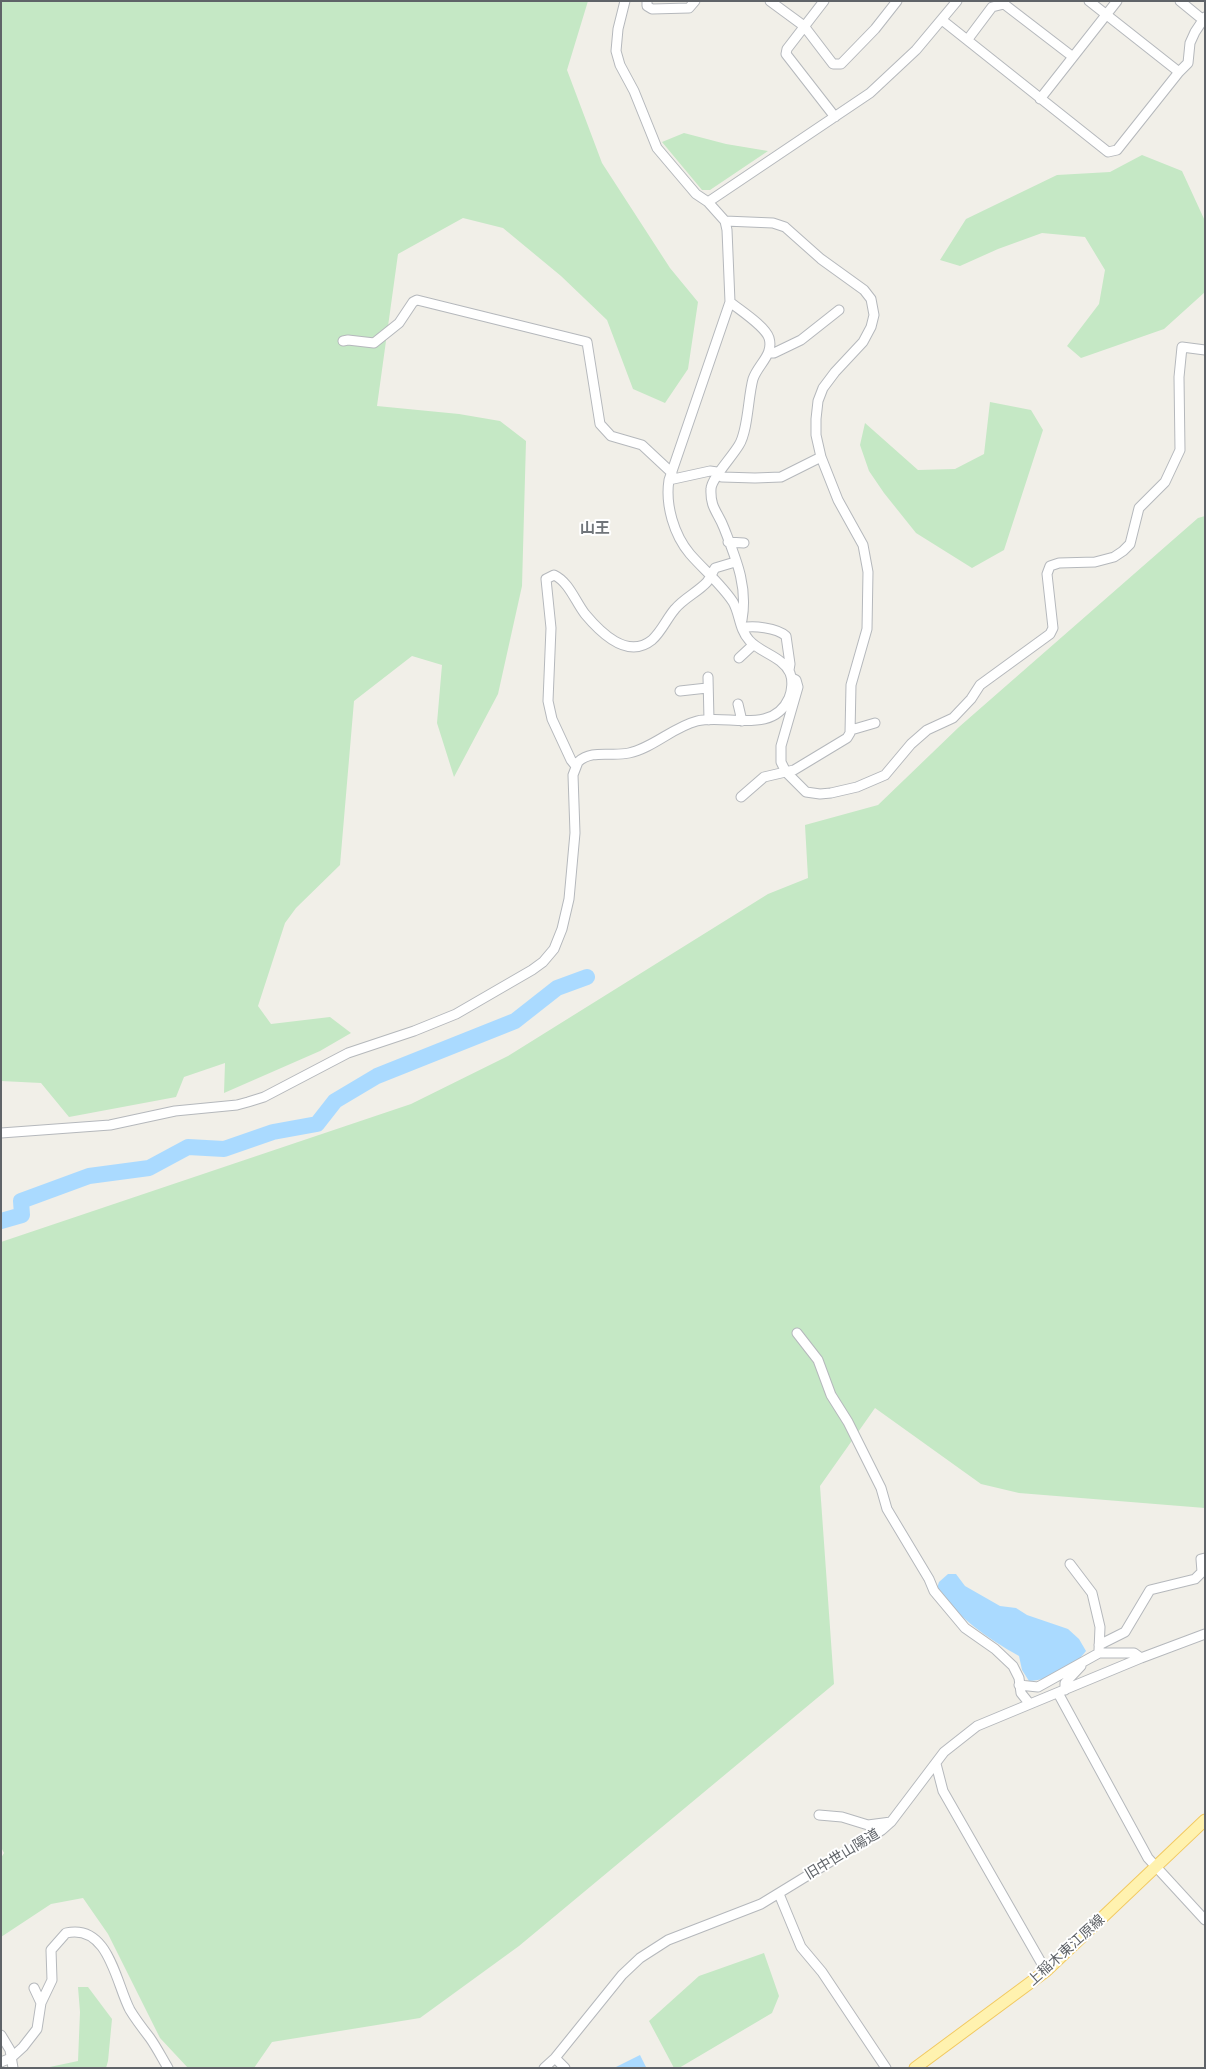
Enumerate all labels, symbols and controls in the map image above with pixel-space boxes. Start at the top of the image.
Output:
district label: 山王 [580,519,610,537]
street label: 旧中世山陽道 [802,1825,882,1883]
street label: 上稲木東江原線 [1024,1911,1108,1989]

